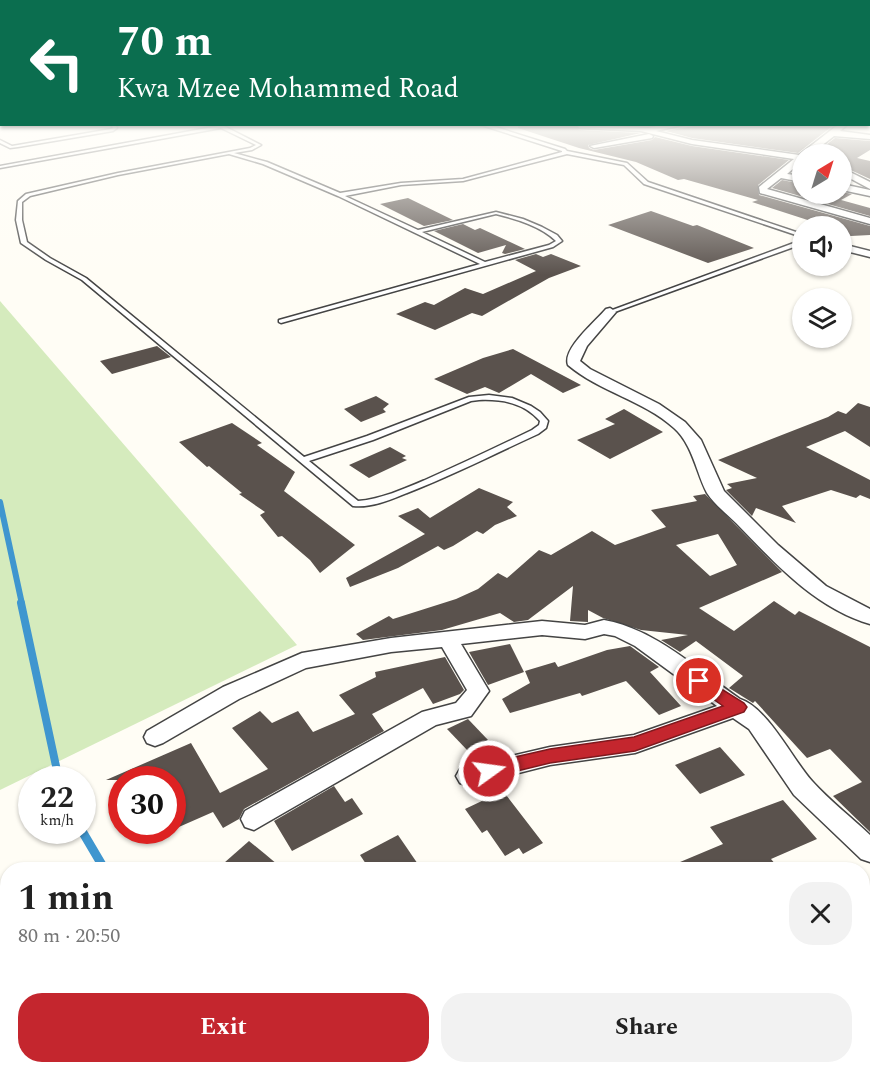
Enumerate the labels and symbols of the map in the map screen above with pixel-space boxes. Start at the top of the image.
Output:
north arrow [792,144,852,204]
pin [673,655,724,706]
position arrow [457,739,521,803]
speed limit sign: 30 [108,766,186,844]

